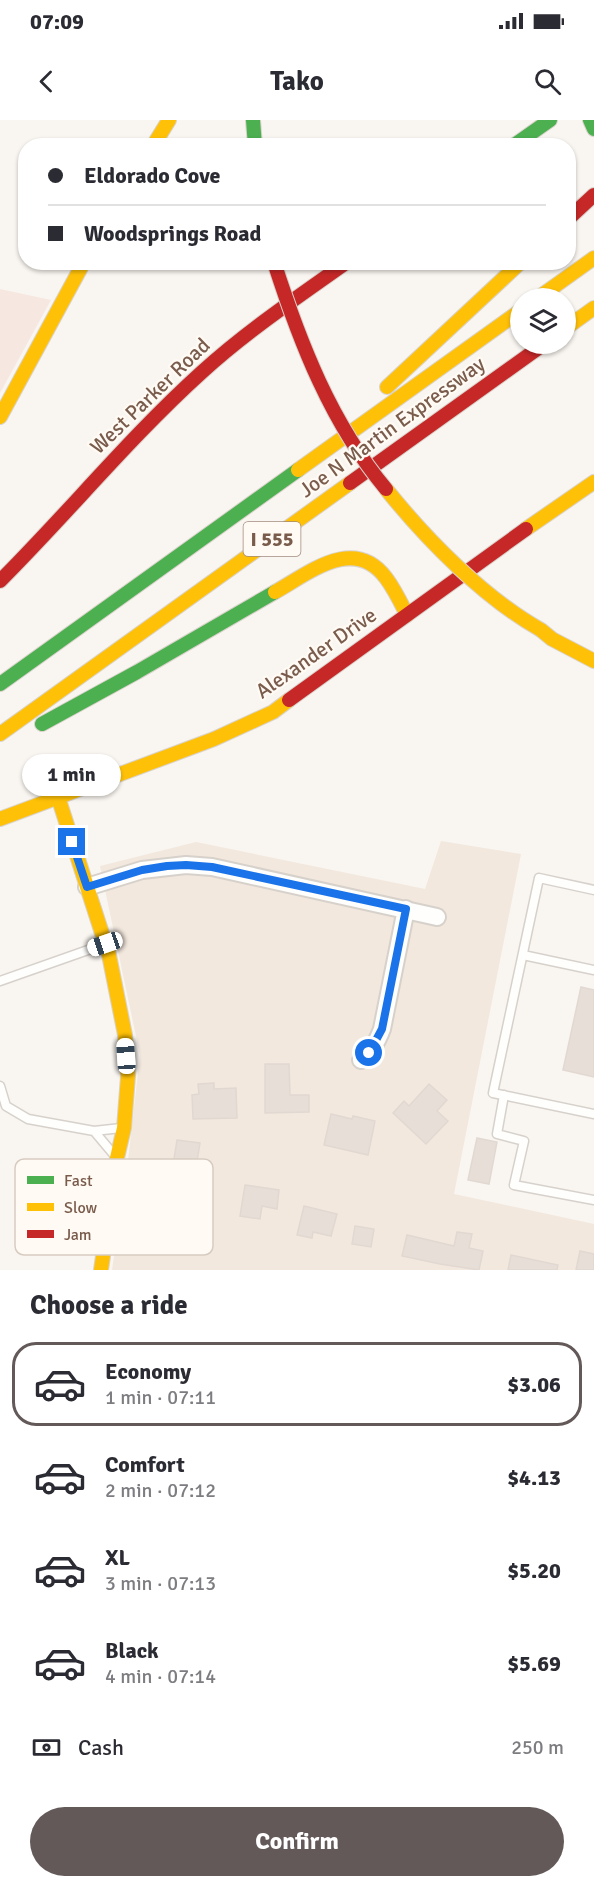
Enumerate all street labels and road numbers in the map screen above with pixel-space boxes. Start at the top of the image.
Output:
street label: West Parker Road [85,332,215,460]
street label: Joe N Martin Expressway [294,351,490,503]
road number: I 555 [244,522,300,556]
street label: Alexander Drive [251,602,381,704]

